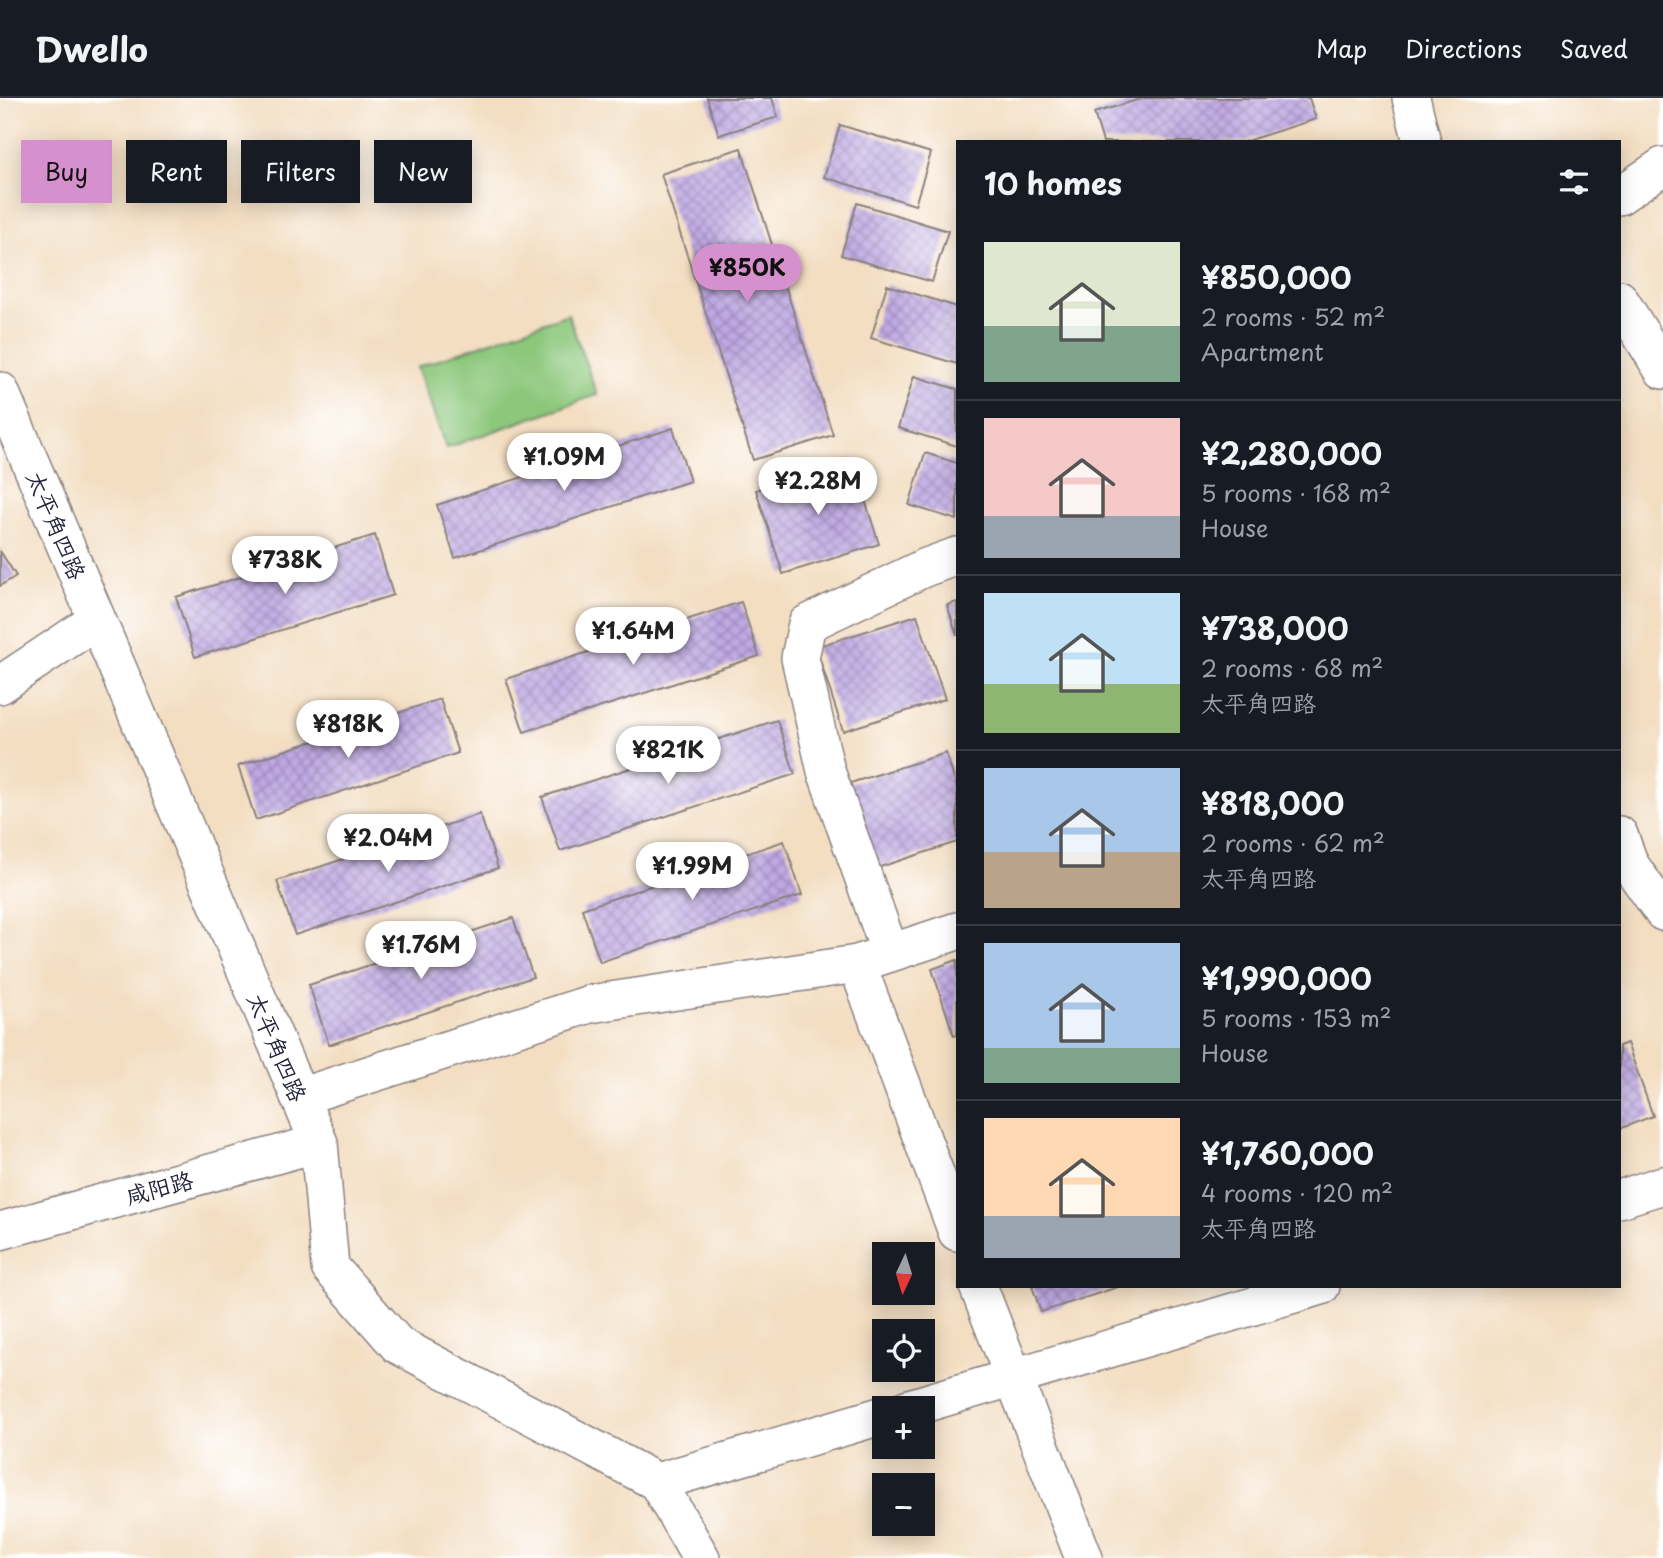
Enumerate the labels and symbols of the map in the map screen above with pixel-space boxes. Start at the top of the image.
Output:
pin: ¥850K [698,244,796,304]
pin: ¥1.09M [507,434,621,493]
pin: ¥2.28M [761,458,875,517]
street label: 太平角四路 [18,465,96,585]
pin: ¥738K [236,536,334,596]
pin: ¥1.64M [576,608,690,667]
pin: ¥818K [299,700,397,760]
pin: ¥821K [619,726,717,786]
pin: ¥2.04M [331,814,445,874]
pin: ¥1.99M [635,842,749,902]
pin: ¥1.76M [364,922,478,981]
street label: 太平角四路 [239,987,317,1107]
street label: 咸阳路 [121,1161,197,1213]
north arrow [872,1242,934,1306]

